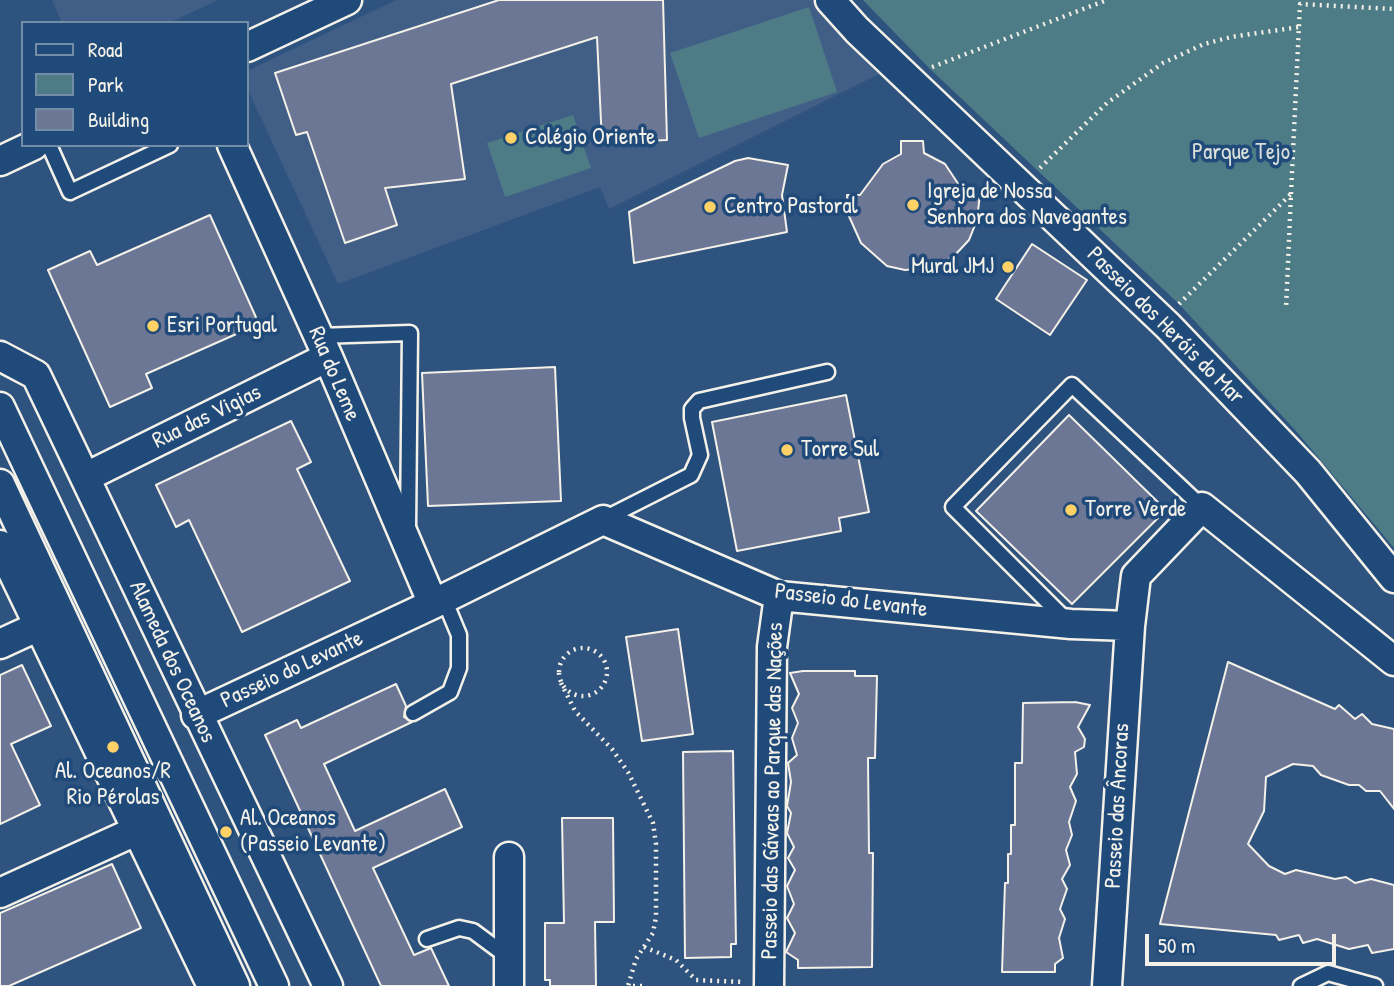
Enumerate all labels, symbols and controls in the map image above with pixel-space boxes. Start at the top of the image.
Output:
legend [21,21,248,147]
text: Road [88,35,122,64]
text: Park [88,70,123,99]
text: Building [88,105,149,134]
place label: Colégio Oriente [525,124,656,152]
marker: Colégio Oriente [503,130,519,146]
park label: Parque Tejo [1192,139,1290,167]
place label: Igreja de Nossa Senhora dos Navegantes [927,178,1127,232]
place label: Centro Pastoral [724,193,858,221]
marker: Igreja de Nossa Senhora dos Navegantes [905,197,921,213]
marker: Centro Pastoral [702,199,718,215]
street label: Passeio dos Heróis do Mar [1080,241,1250,411]
place label: Mural JMJ [911,253,994,281]
marker: Mural JMJ [1000,259,1016,275]
place label: Esri Portugal [167,312,277,340]
marker: Esri Portugal [145,318,161,334]
street label: Rua do Leme [302,323,366,425]
street label: Rua das Vigias [148,379,266,455]
place label: Torre Sul [801,436,879,464]
marker: Torre Sul [779,442,795,458]
place label: Torre Verde [1085,496,1186,524]
marker: Torre Verde [1063,502,1079,518]
street label: Alameda dos Oceanos [122,577,222,747]
street label: Passeio do Levante [773,578,929,624]
street label: Passeio das Gáveas ao Parque das Nações [756,622,790,960]
street label: Passeio do Levante [217,625,367,715]
street label: Passeio das Âncoras [1100,723,1136,889]
marker: Al. Oceanos/R Rio Pérolas [105,739,121,755]
place label: Al. Oceanos/R Rio Pérolas [55,758,171,812]
place label: Al. Oceanos (Passeio Levante) [240,805,386,859]
marker: Al. Oceanos (Passeio Levante) [218,824,234,840]
scale bar [1149,920,1340,964]
text: 50 m [1158,931,1195,960]

